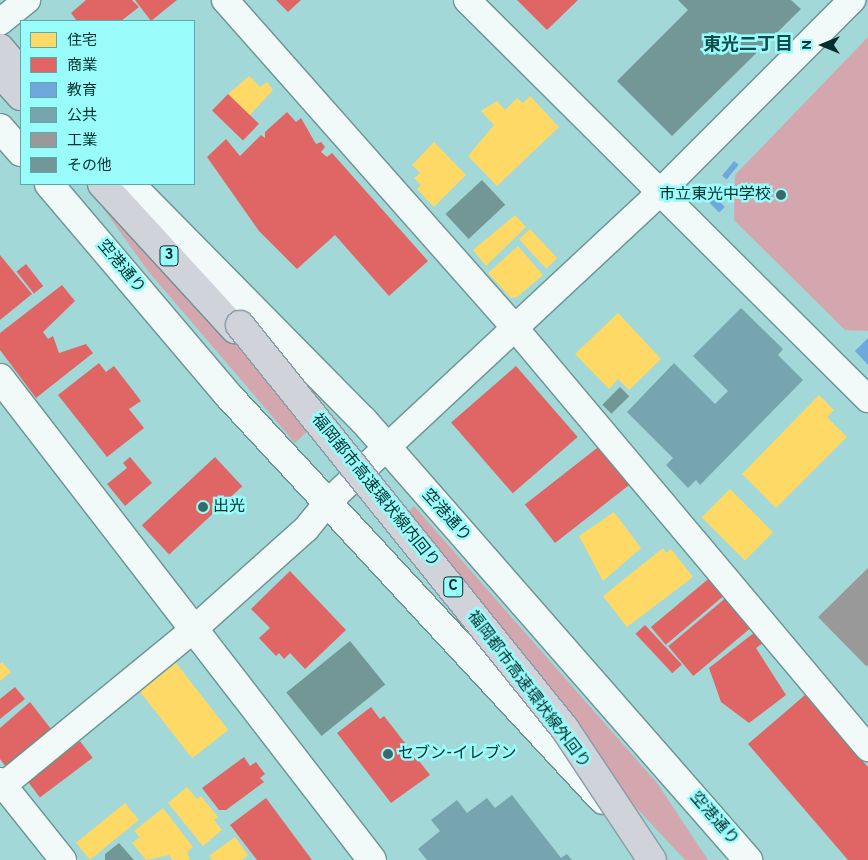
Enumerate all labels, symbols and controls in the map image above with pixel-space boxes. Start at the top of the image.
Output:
legend [20,20,195,185]
north arrow [798,20,848,70]
text: 住宅 [67,32,97,51]
district label: 東光二丁目 [703,35,793,57]
text: N [799,40,816,50]
text: 商業 [67,57,97,76]
text: 教育 [67,82,97,101]
text: 公共 [67,107,97,126]
text: 工業 [67,132,97,151]
text: その他 [67,157,112,176]
place label: 市立東光中学校 [659,185,771,205]
marker: 市立東光中学校 [775,189,787,201]
street label: 空港通り [93,236,149,298]
road number: 3 [159,244,179,268]
street label: 福岡都市高速環状線内回り [307,410,443,572]
street label: 空港通り [417,486,475,546]
place label: 出光 [213,497,245,517]
marker: 出光 [197,501,209,513]
road number: C [443,574,463,600]
street label: 福岡都市高速環状線外回り [463,608,593,772]
place label: セブン-イレブン [398,744,516,764]
marker: セブン-イレブン [382,748,394,760]
street label: 空港通り [686,789,742,849]

